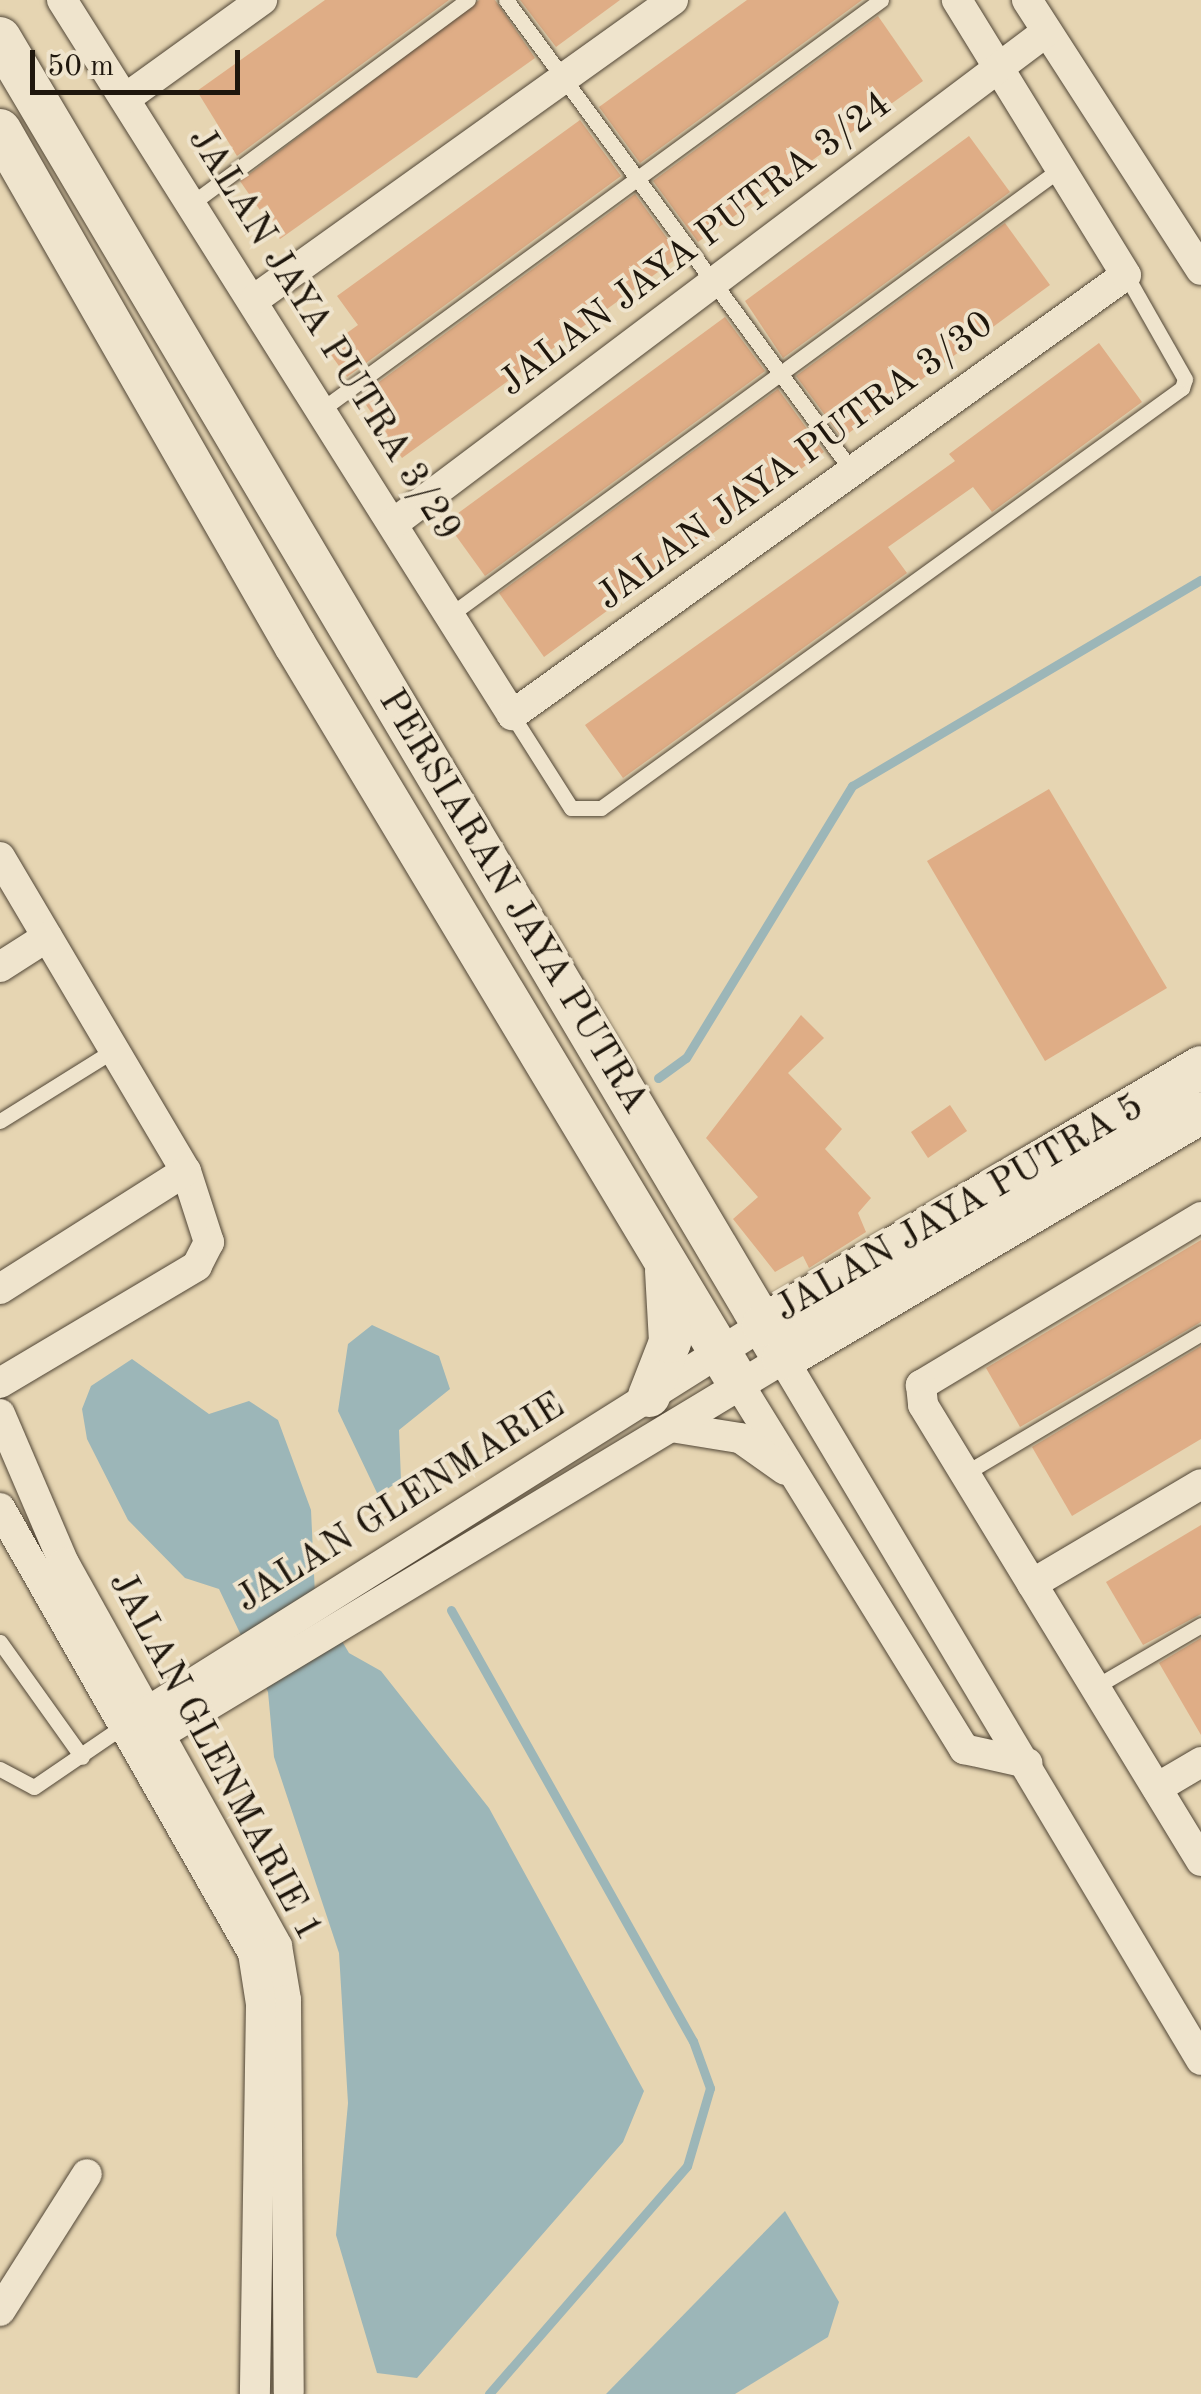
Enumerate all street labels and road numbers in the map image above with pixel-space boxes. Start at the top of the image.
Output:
street label: JALAN JAYA PUTRA 3/24 [491,83,901,407]
street label: JALAN JAYA PUTRA 3/29 [177,120,469,550]
street label: JALAN JAYA PUTRA 3/30 [589,303,1003,621]
street label: PERSIARAN JAYA PUTRA [367,682,657,1122]
street label: JALAN JAYA PUTRA 5 [768,1085,1152,1333]
street label: JALAN GLENMARIE [228,1384,574,1624]
street label: JALAN GLENMARIE 1 [97,1565,331,1949]

